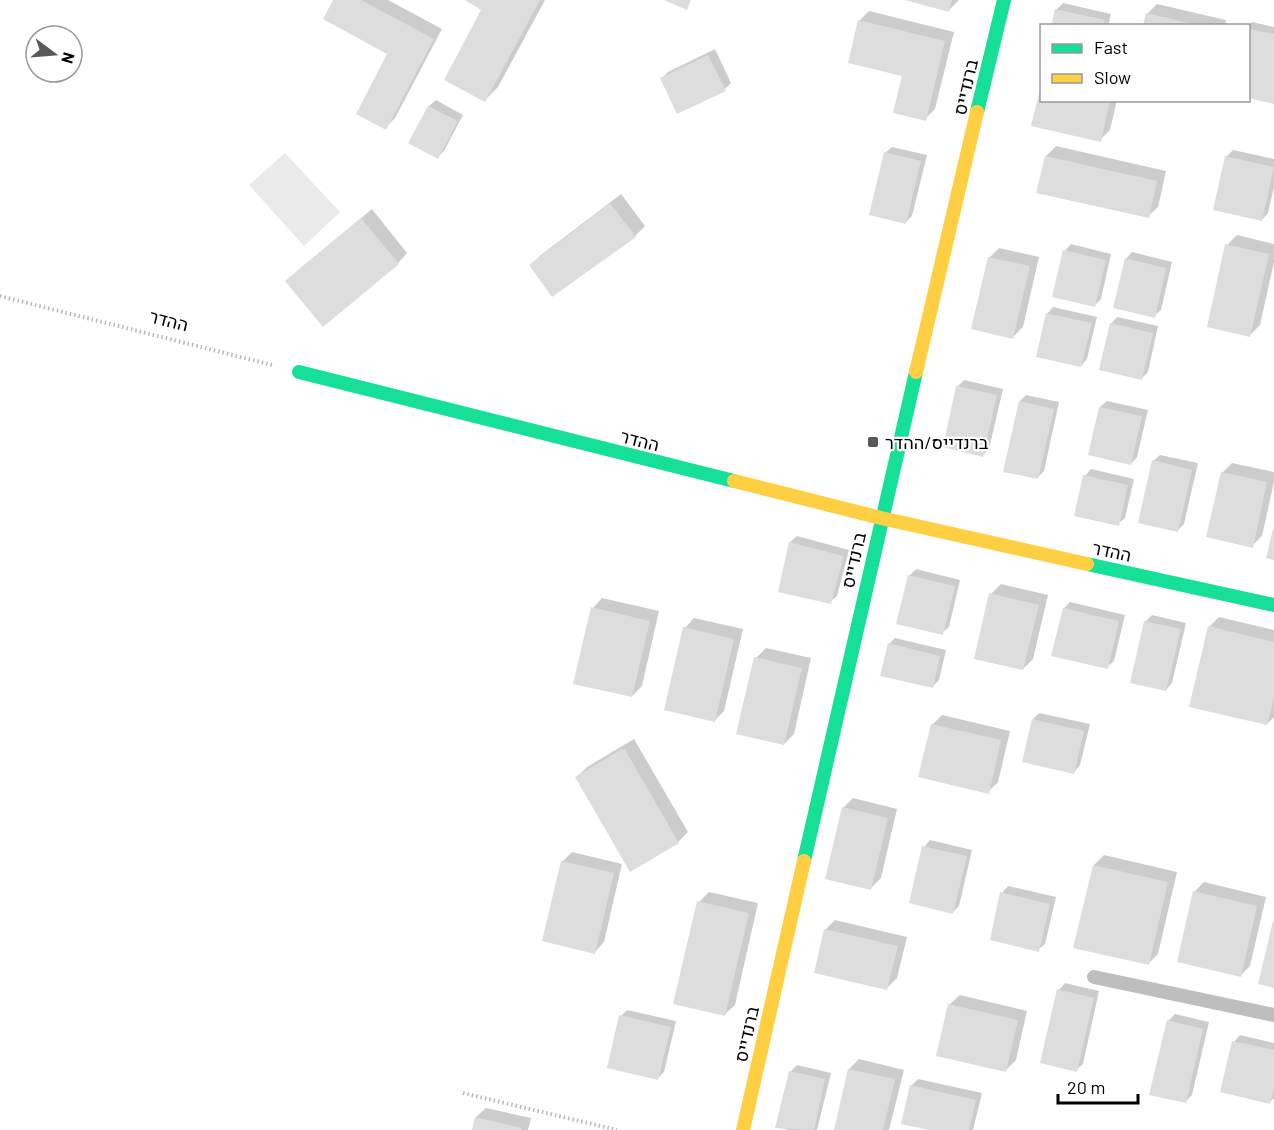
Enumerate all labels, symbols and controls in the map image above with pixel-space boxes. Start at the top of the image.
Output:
north arrow [24,24,84,84]
legend [1040,24,1250,102]
text: Fast [1094,36,1128,58]
text: N [58,51,79,66]
street label: ברנדייס [948,56,982,117]
text: Slow [1094,66,1131,88]
street label: ההדר [147,305,191,335]
street label: ההדר [618,425,662,455]
place label: ברנדייס/ההדר [885,431,989,453]
marker: ברנדייס/ההדר [866,435,880,449]
street label: ברנדייס [836,529,870,590]
street label: ההדר [1090,536,1134,566]
street label: ברנדייס [729,1003,763,1064]
scale bar [1058,1067,1138,1105]
text: 20 m [1067,1076,1105,1098]

